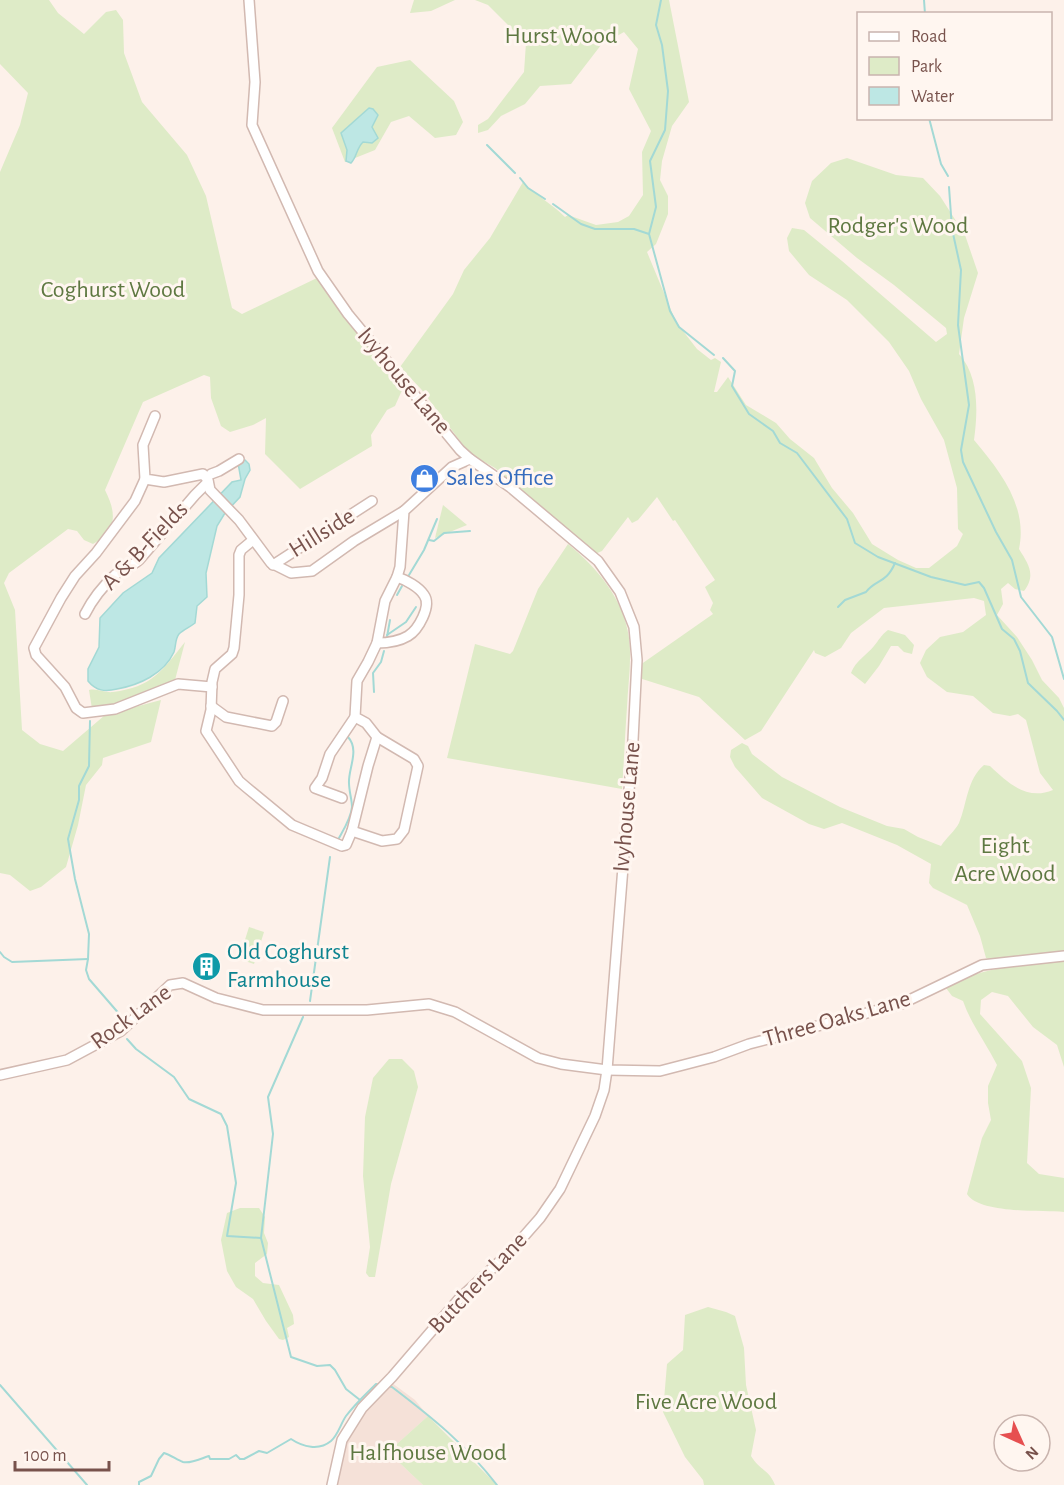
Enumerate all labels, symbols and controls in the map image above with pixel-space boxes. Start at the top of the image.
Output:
legend [857,12,1052,120]
park label: Hurst Wood [505,24,617,48]
text: Road [911,28,947,46]
text: Park [911,58,943,76]
text: Water [911,88,954,106]
park label: Rodger's Wood [828,214,968,238]
park label: Coghurst Wood [41,278,185,302]
street label: Ivyhouse Lane [353,323,455,439]
shop icon: Sales Office [409,462,441,494]
place label: Sales Office [446,466,554,490]
street label: A & B-Fields [97,497,193,595]
street label: Hillside [285,504,359,562]
street label: Ivyhouse Lane [609,741,645,873]
park label: Eight Acre Wood [954,834,1056,886]
place label: Old Coghurst Farmhouse [227,940,349,992]
building icon: Old Coghurst Farmhouse [190,950,222,982]
street label: Rock Lane [86,980,176,1054]
street label: Three Oaks Lane [761,987,913,1051]
street label: Butchers Lane [424,1228,532,1338]
park label: Five Acre Wood [635,1390,777,1414]
north arrow [992,1413,1052,1473]
scale bar [15,1434,110,1472]
park label: Halfhouse Wood [349,1441,507,1465]
text: N [1022,1443,1041,1462]
text: 100 m [24,1447,67,1465]

